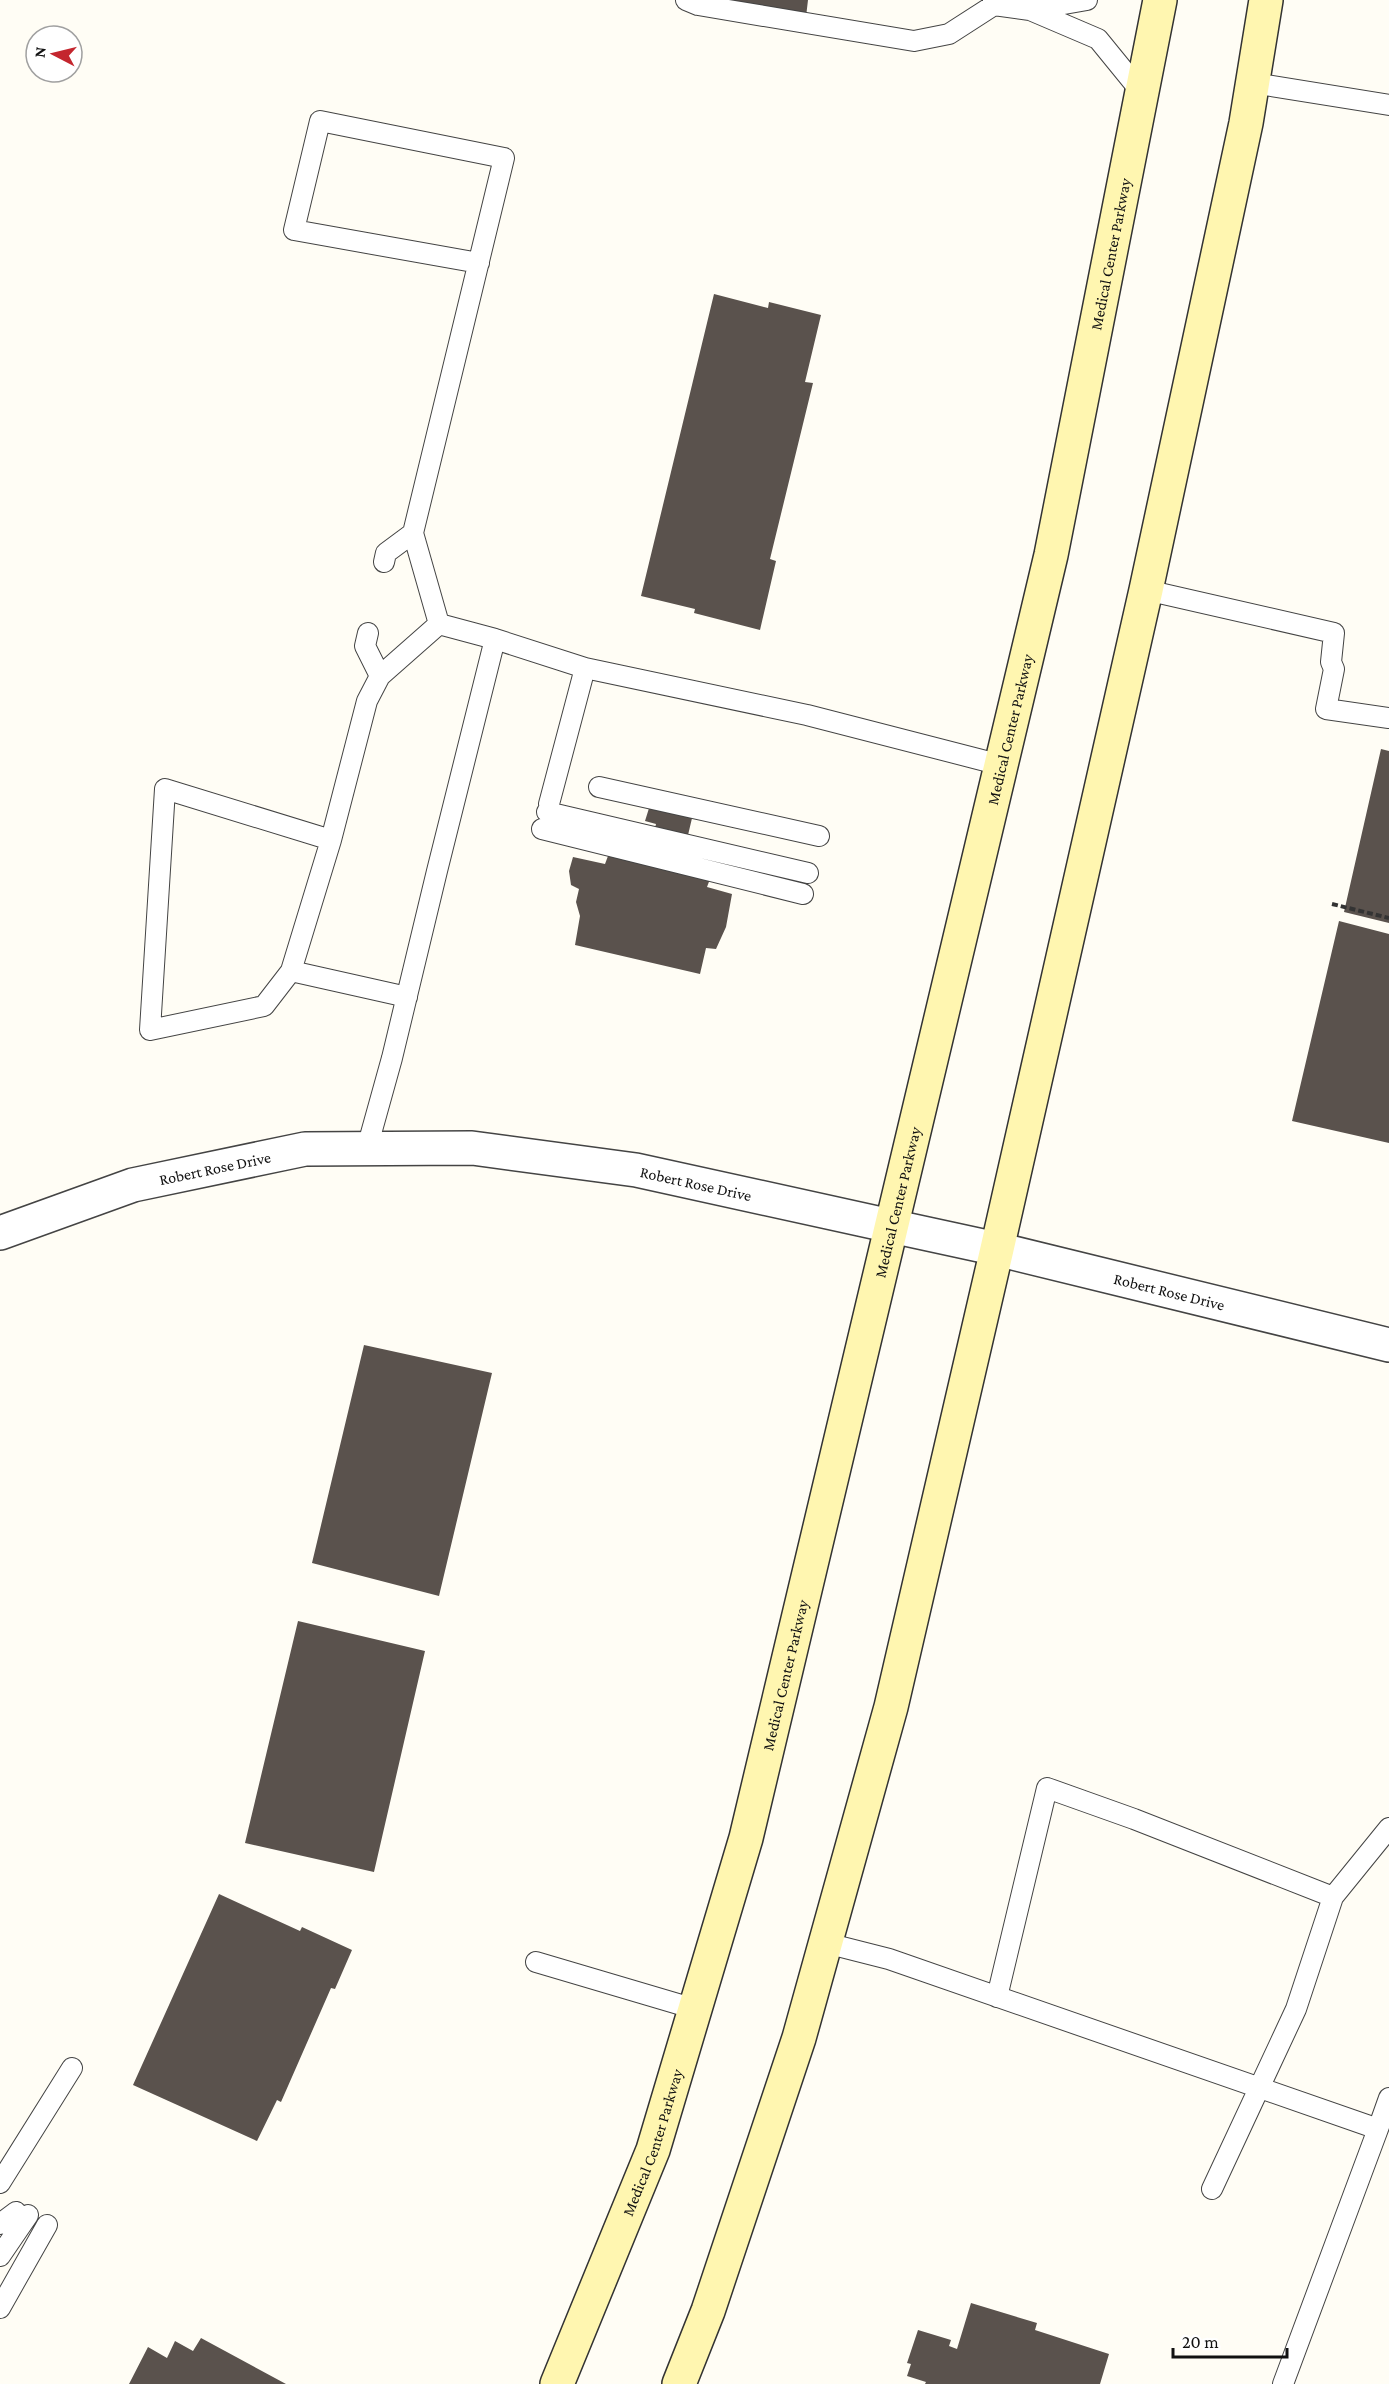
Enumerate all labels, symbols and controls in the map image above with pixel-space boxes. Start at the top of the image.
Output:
north arrow [24,24,84,84]
text: N [31,46,49,59]
street label: Medical Center Parkway [1087,176,1135,332]
street label: Medical Center Parkway [984,652,1037,807]
street label: Medical Center Parkway [871,1125,925,1279]
street label: Robert Rose Drive [158,1148,272,1188]
street label: Robert Rose Drive [639,1163,753,1204]
street label: Robert Rose Drive [1112,1270,1226,1313]
street label: Medical Center Parkway [759,1597,812,1752]
street label: Medical Center Parkway [619,2066,687,2218]
scale bar [1173,2321,1287,2359]
text: 20 m [1182,2332,1219,2352]

